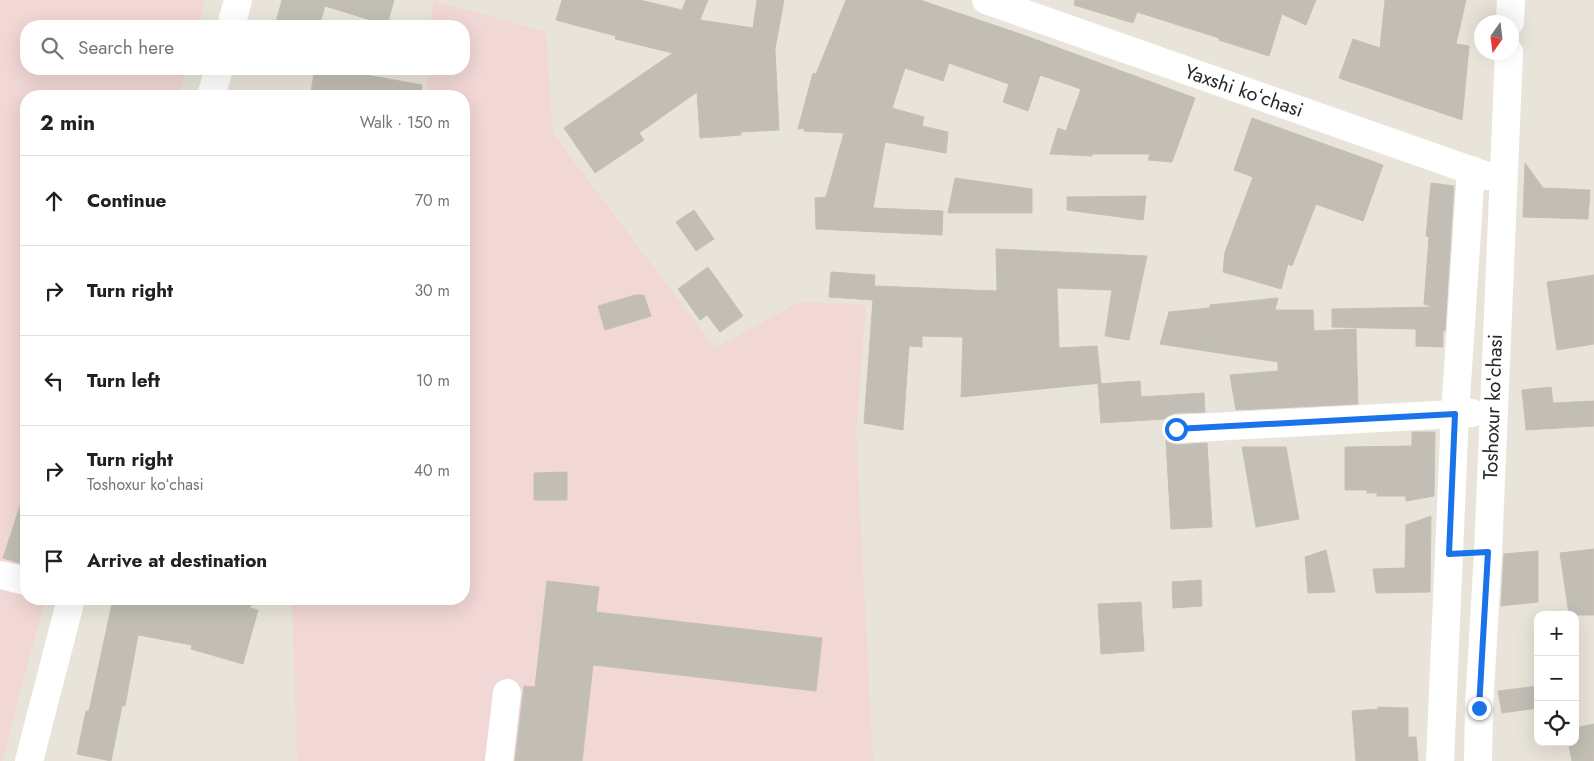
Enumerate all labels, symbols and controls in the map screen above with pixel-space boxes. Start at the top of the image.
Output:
north arrow [1474,15,1519,60]
search box [20,20,470,75]
icon: search [38,34,66,62]
text: Search here [78,34,174,61]
street label: Yaxshi koʻchasi [1181,57,1307,125]
text: 2 min [40,108,95,138]
text: Walk · 150 m [360,111,450,134]
icon: ahead [40,187,68,215]
text: Continue [87,187,166,214]
text: 70 m [415,189,450,212]
icon: right [40,277,68,305]
text: Turn right [87,277,173,304]
text: 30 m [414,279,450,302]
street label: Toshoxur koʻchasi [1476,334,1510,480]
icon: left [40,367,68,395]
text: Turn left [87,367,160,394]
text: 10 m [416,369,450,392]
route start [1165,418,1188,441]
text: Turn right [87,446,173,473]
icon: right [40,457,68,485]
text: 40 m [414,459,450,482]
text: Toshoxur koʻchasi [87,473,204,496]
icon: arrive [40,547,68,575]
text: Arrive at destination [87,547,267,574]
map controls [1534,611,1579,746]
button: + [1534,611,1579,656]
button: − [1534,656,1579,701]
route end [1468,697,1491,720]
button: locate [1534,701,1579,746]

